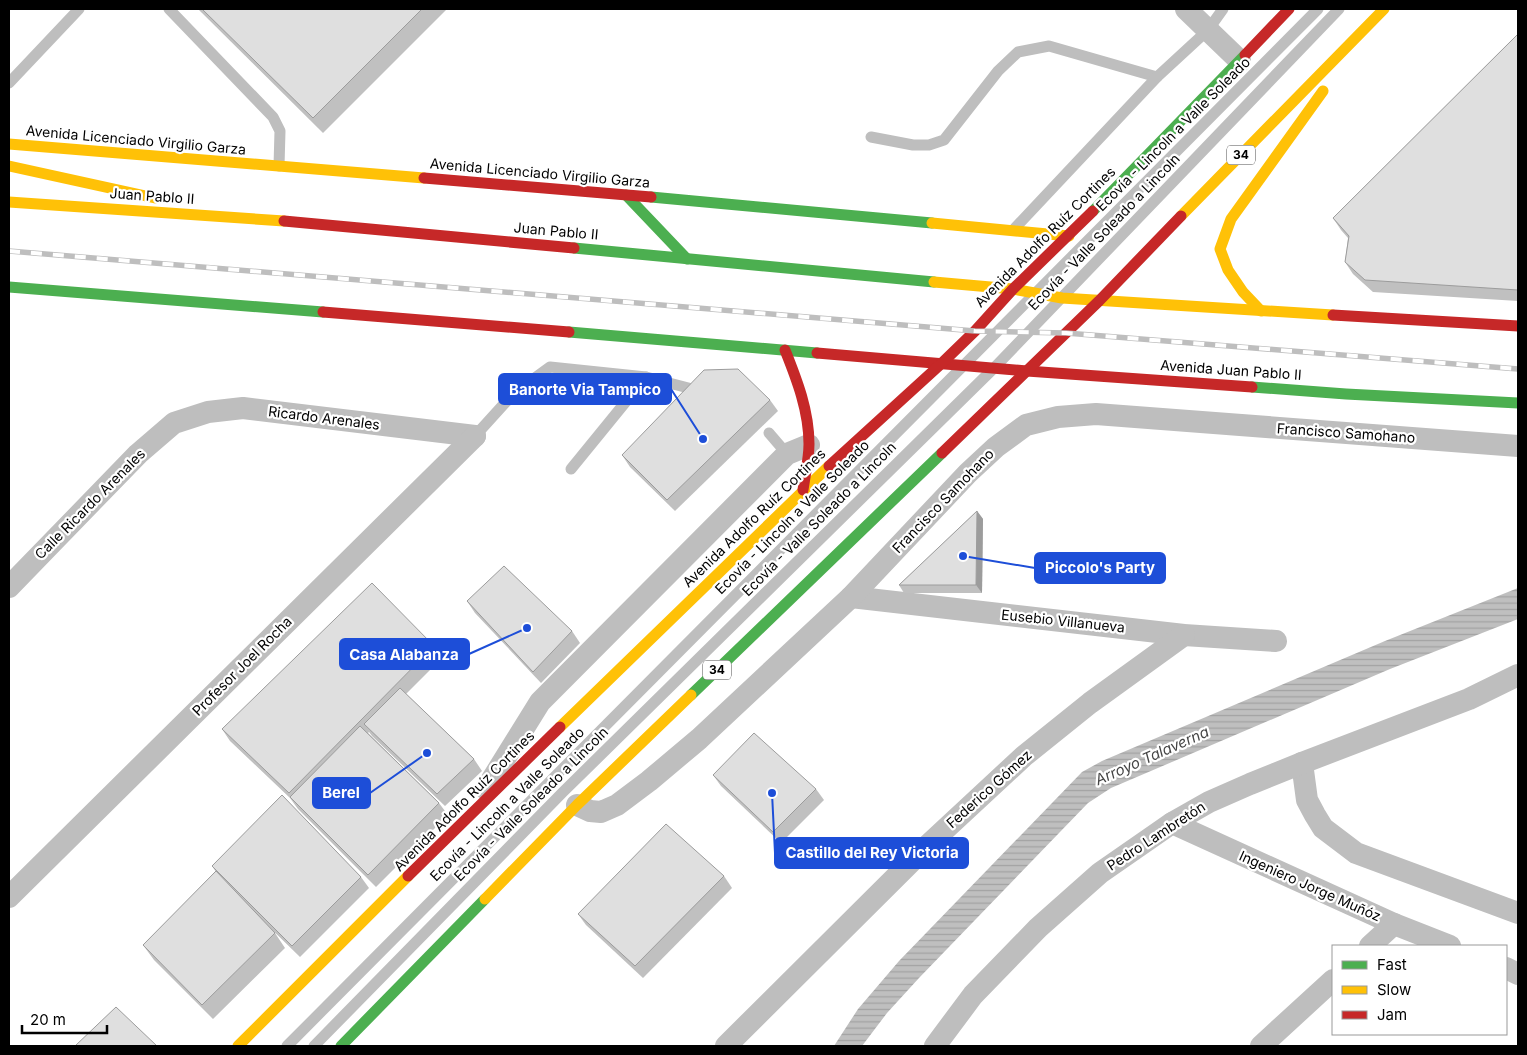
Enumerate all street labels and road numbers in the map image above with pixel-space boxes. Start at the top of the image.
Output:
street label: Ecovía - Lincoln a Valle Soleado [1092,53,1253,214]
street label: Avenida Licenciado Virgilio Garza [25,121,247,158]
road number: 34 [1227,146,1255,164]
street label: Ecovía - Valle Soleado a Lincoln [1024,150,1183,313]
street label: Avenida Licenciado Virgilio Garza [429,154,651,191]
street label: Avenida Adolfo Ruíz Cortines [971,163,1118,310]
street label: Juan Pablo II [109,184,195,207]
street label: Juan Pablo II [513,218,599,243]
street label: Avenida Juan Pablo II [1160,356,1302,383]
street label: Ricardo Arenales [267,402,381,433]
street label: Francisco Samohano [1276,419,1416,446]
street label: Ecovía - Lincoln a Valle Soleado [711,436,872,597]
street label: Ecovía - Valle Soleado a Lincoln [738,438,899,599]
street label: Calle Ricardo Arenales [31,445,148,562]
street label: Avenida Adolfo Ruíz Cortines [679,445,829,590]
street label: Francisco Samohano [888,445,997,556]
street label: Eusebio Villanueva [1000,606,1126,635]
street label: Profesor Joel Rocha [188,612,295,719]
road number: 34 [703,660,731,680]
street label: Ecovía - Lincoln a Valle Soleado [426,723,587,884]
street label: Ecovía - Valle Soleado a Lincoln [450,723,611,884]
street label: Avenida Adolfo Ruíz Cortines [390,727,537,874]
street label: Federico Gómez [943,746,1035,831]
street label: Pedro Lambretón [1103,797,1208,874]
street label: Ingeniero Jorge Muñóz [1237,847,1384,924]

